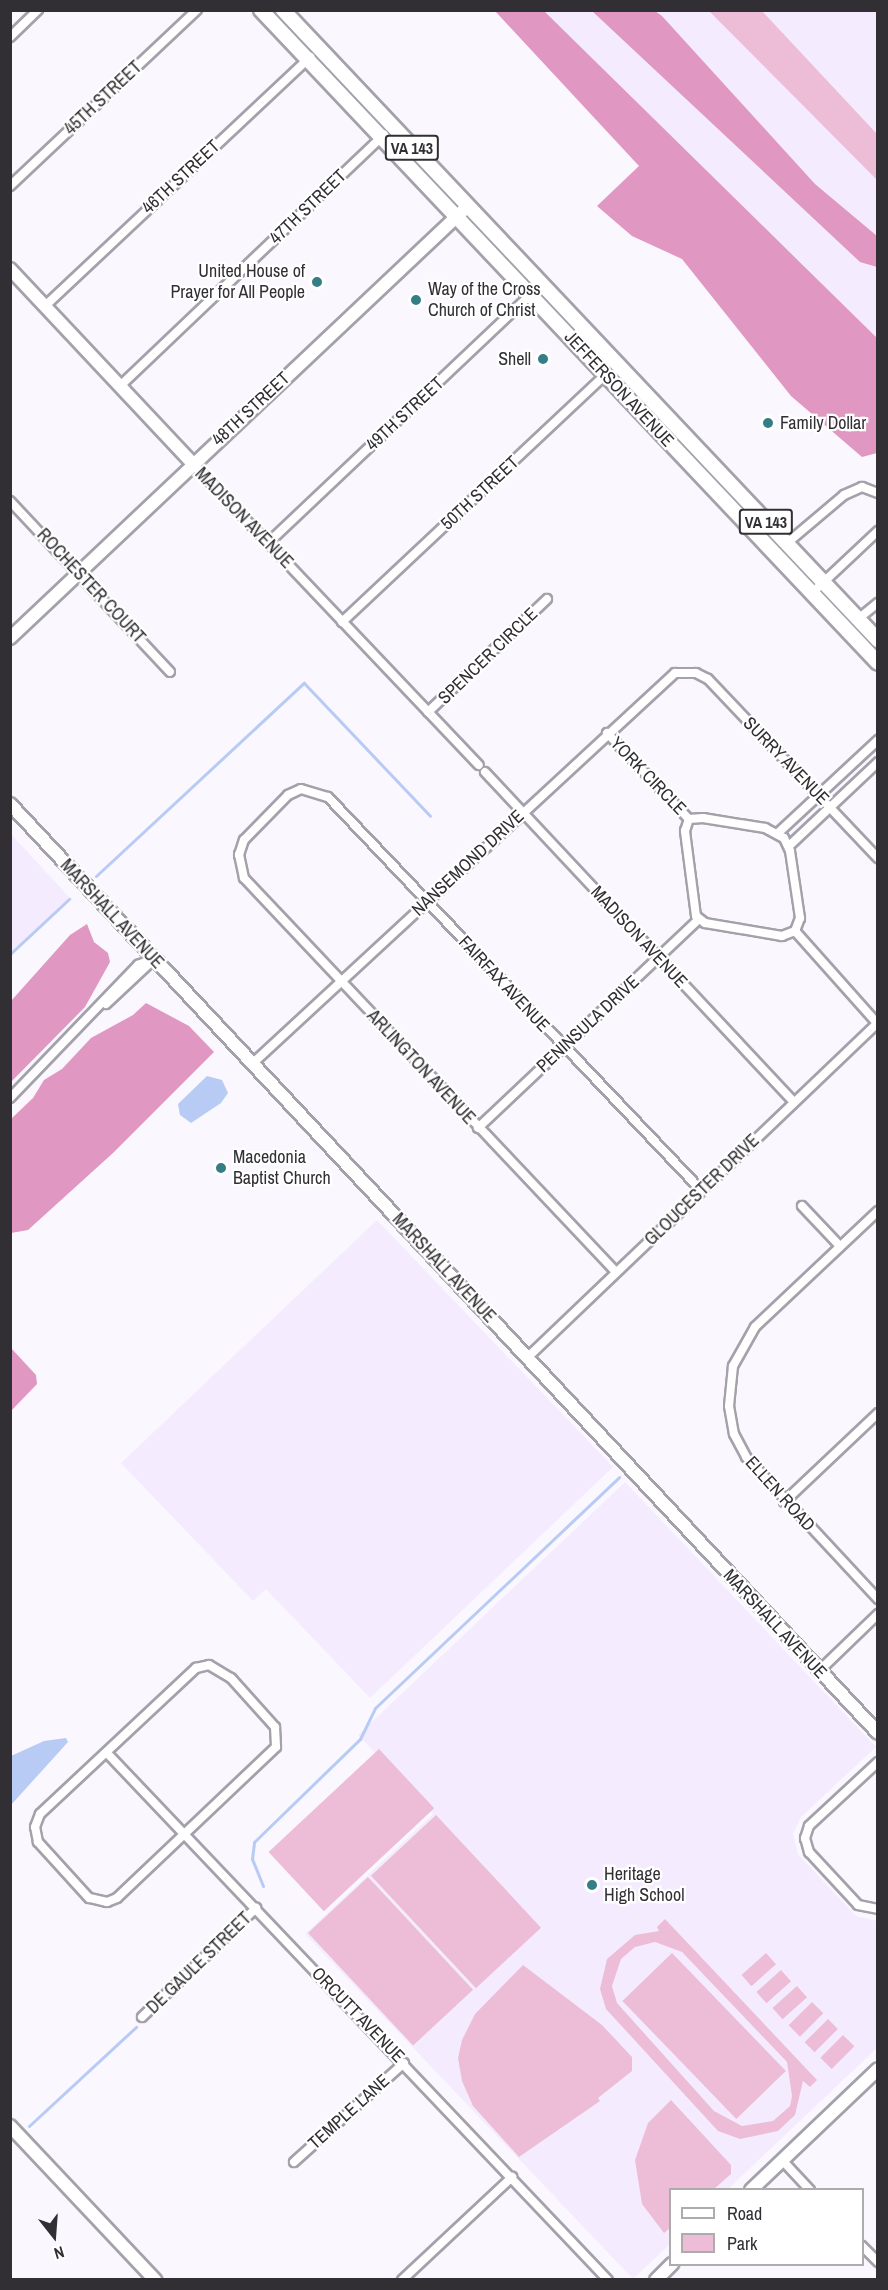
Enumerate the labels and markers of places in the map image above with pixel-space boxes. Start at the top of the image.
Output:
place label: United House of Prayer for All People [170,261,305,304]
marker: United House of Prayer for All People [310,275,324,289]
place label: Way of the Cross Church of Christ [428,279,541,322]
marker: Way of the Cross Church of Christ [409,293,423,307]
place label: Shell [498,348,531,370]
marker: Shell [536,352,550,366]
place label: Family Dollar [780,412,866,434]
marker: Family Dollar [761,416,775,430]
place label: Macedonia Baptist Church [233,1147,331,1190]
marker: Macedonia Baptist Church [214,1161,228,1175]
place label: Heritage High School [604,1864,684,1906]
marker: Heritage High School [585,1878,599,1892]

